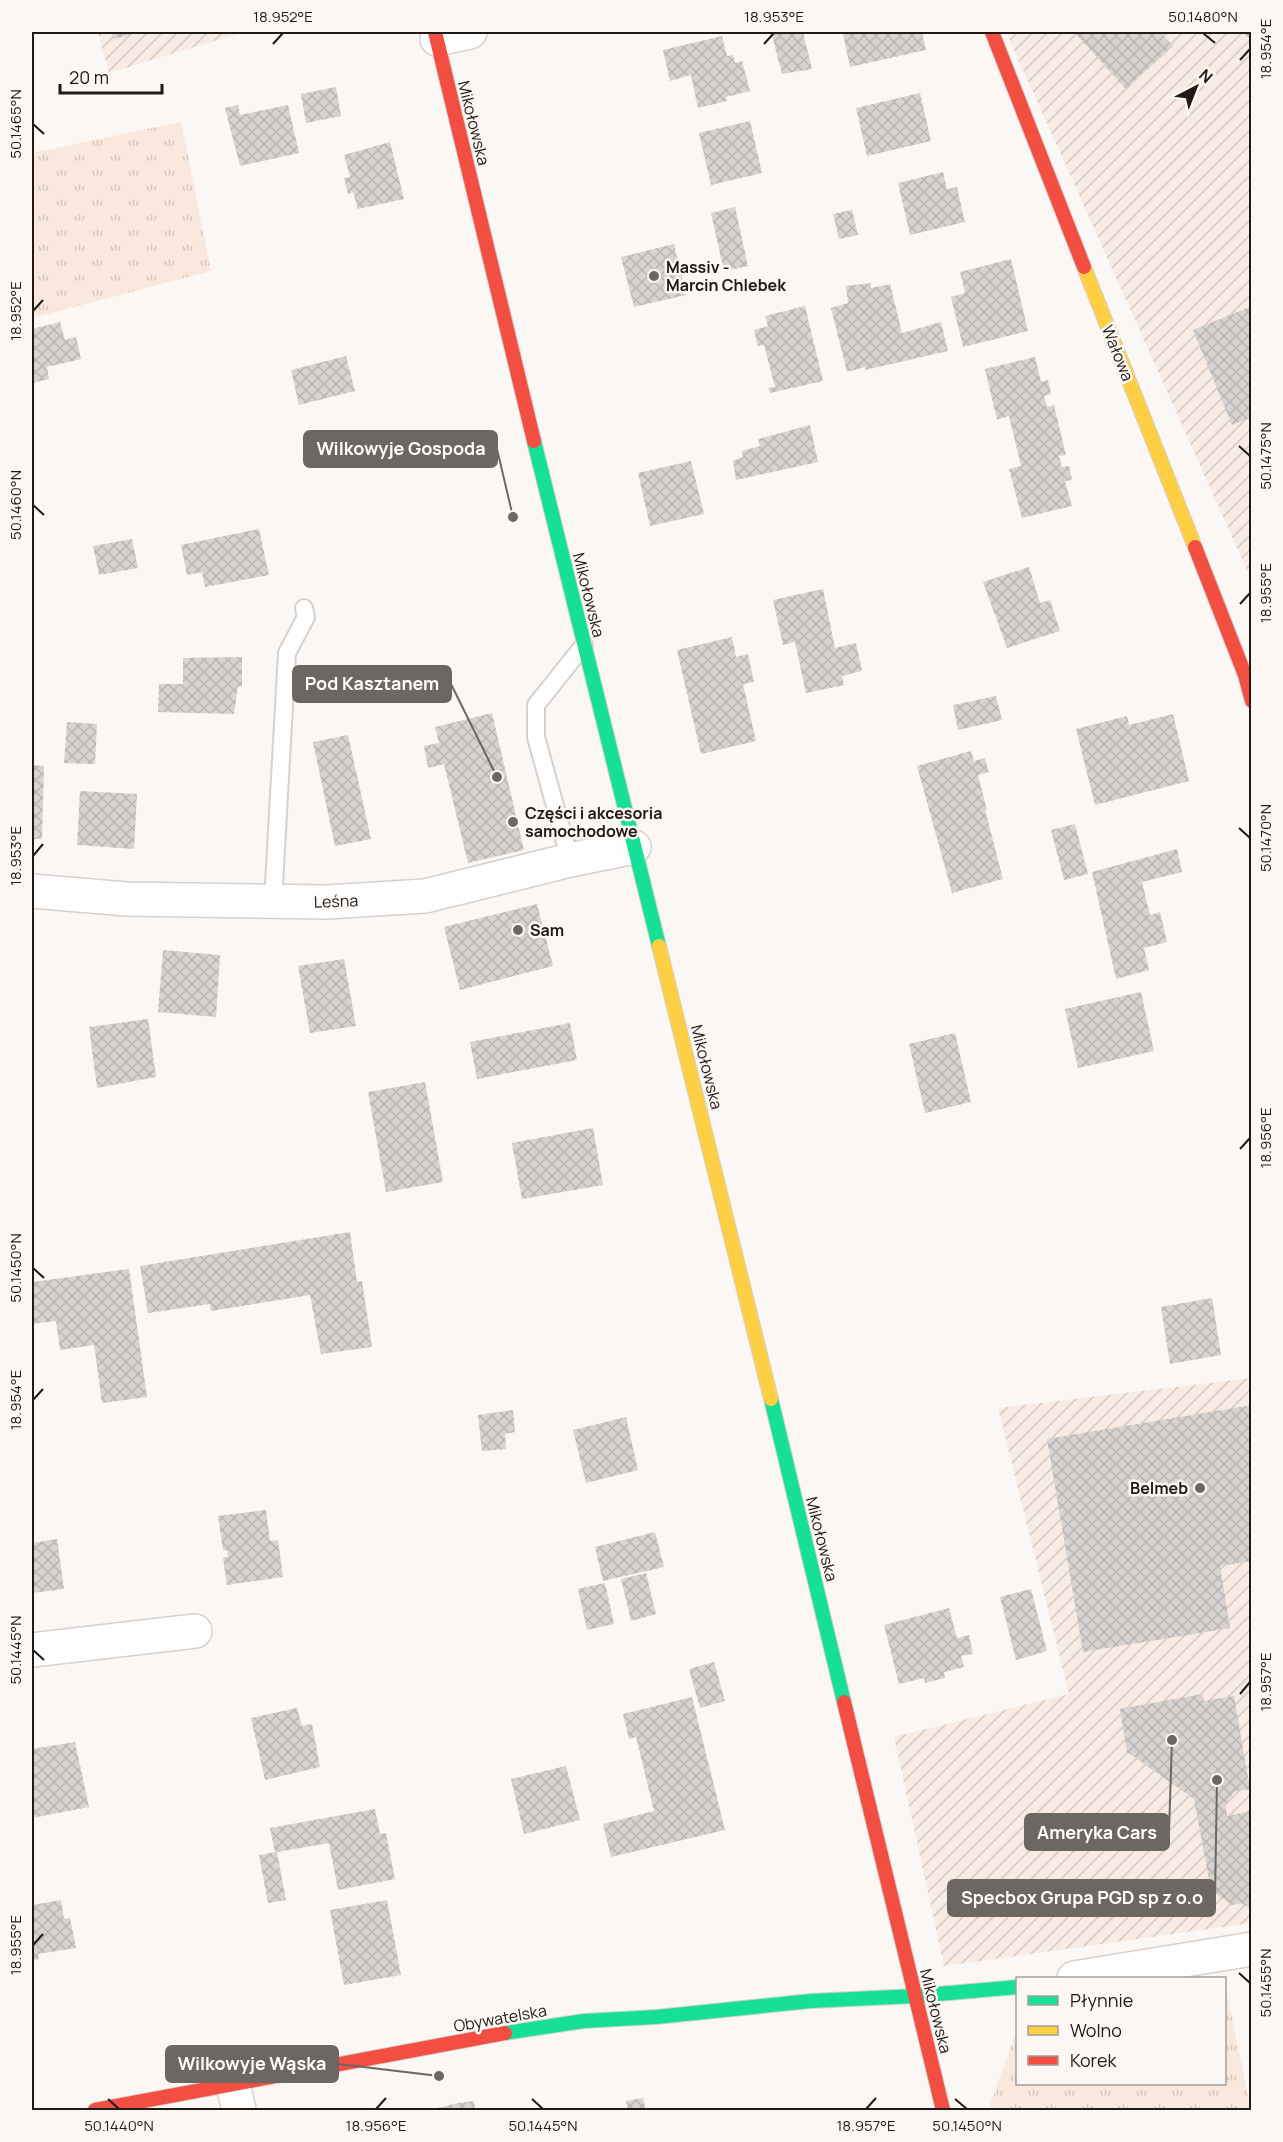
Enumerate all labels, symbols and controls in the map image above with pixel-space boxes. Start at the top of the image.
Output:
text: 18.952°E [253,6,313,27]
text: 18.953°E [744,6,804,27]
text: 50.1480°N [1168,6,1238,27]
text: 18.954°E [1255,19,1276,79]
scale bar [60,57,162,95]
north arrow [1166,57,1226,117]
text: N [1194,64,1218,88]
text: 20 m [69,65,109,89]
street label: Mikołowska [453,78,495,168]
text: 50.1465°N [5,89,26,159]
place label: Massiv - Marcin Chlebek [666,256,786,296]
marker: Massiv - Marcin Chlebek [647,269,661,283]
text: 18.952°E [5,281,26,341]
street label: Wałowa [1097,322,1139,384]
text: 50.1475°N [1255,422,1276,490]
callout: Wilkowyje Gospoda [304,431,497,467]
text: Wilkowyje Gospoda [316,436,486,460]
text: 50.1460°N [5,470,26,540]
street label: Mikołowska [568,550,610,640]
text: 18.955°E [1255,563,1276,623]
callout: Pod Kasztanem [293,666,451,702]
text: Pod Kasztanem [305,671,439,695]
place label: Części i akcesoria samochodowe [525,802,662,842]
text: 50.1470°N [1255,804,1276,872]
marker: Części i akcesoria samochodowe [506,815,520,829]
text: 18.953°E [5,826,26,886]
street label: Leśna [313,889,359,913]
place label: Sam [530,919,564,941]
marker: Sam [511,923,525,937]
street label: Mikołowska [686,1022,728,1112]
text: 18.956°E [1255,1108,1276,1168]
text: 50.1450°N [5,1233,26,1303]
text: 18.954°E [5,1370,26,1430]
place label: Belmeb [1130,1477,1188,1499]
marker: Belmeb [1193,1481,1207,1495]
street label: Mikołowska [801,1494,843,1584]
text: 50.1445°N [5,1615,26,1685]
text: 18.957°E [1255,1652,1276,1712]
callout: Ameryka Cars [1025,1814,1169,1850]
text: Ameryka Cars [1037,1820,1157,1844]
callout: Specbox Grupa PGD sp z o.o [948,1880,1215,1916]
text: Specbox Grupa PGD sp z o.o [961,1885,1203,1909]
text: 18.955°E [5,1915,26,1975]
text: 50.1455°N [1255,1949,1276,2017]
street label: Mikołowska [915,1966,957,2056]
legend [1016,1977,1226,2085]
text: Płynnie [1070,1988,1133,2012]
street label: Obywatelska [452,1999,548,2037]
text: Wolno [1070,2018,1122,2042]
callout: Wilkowyje Wąska [166,2046,338,2082]
text: Korek [1070,2048,1117,2072]
text: Wilkowyje Wąska [178,2051,326,2075]
text: 50.1440°N [84,2115,154,2136]
text: 18.956°E [346,2115,406,2136]
text: 50.1445°N [508,2115,578,2136]
text: 18.957°E [836,2115,896,2136]
text: 50.1450°N [932,2115,1002,2136]

